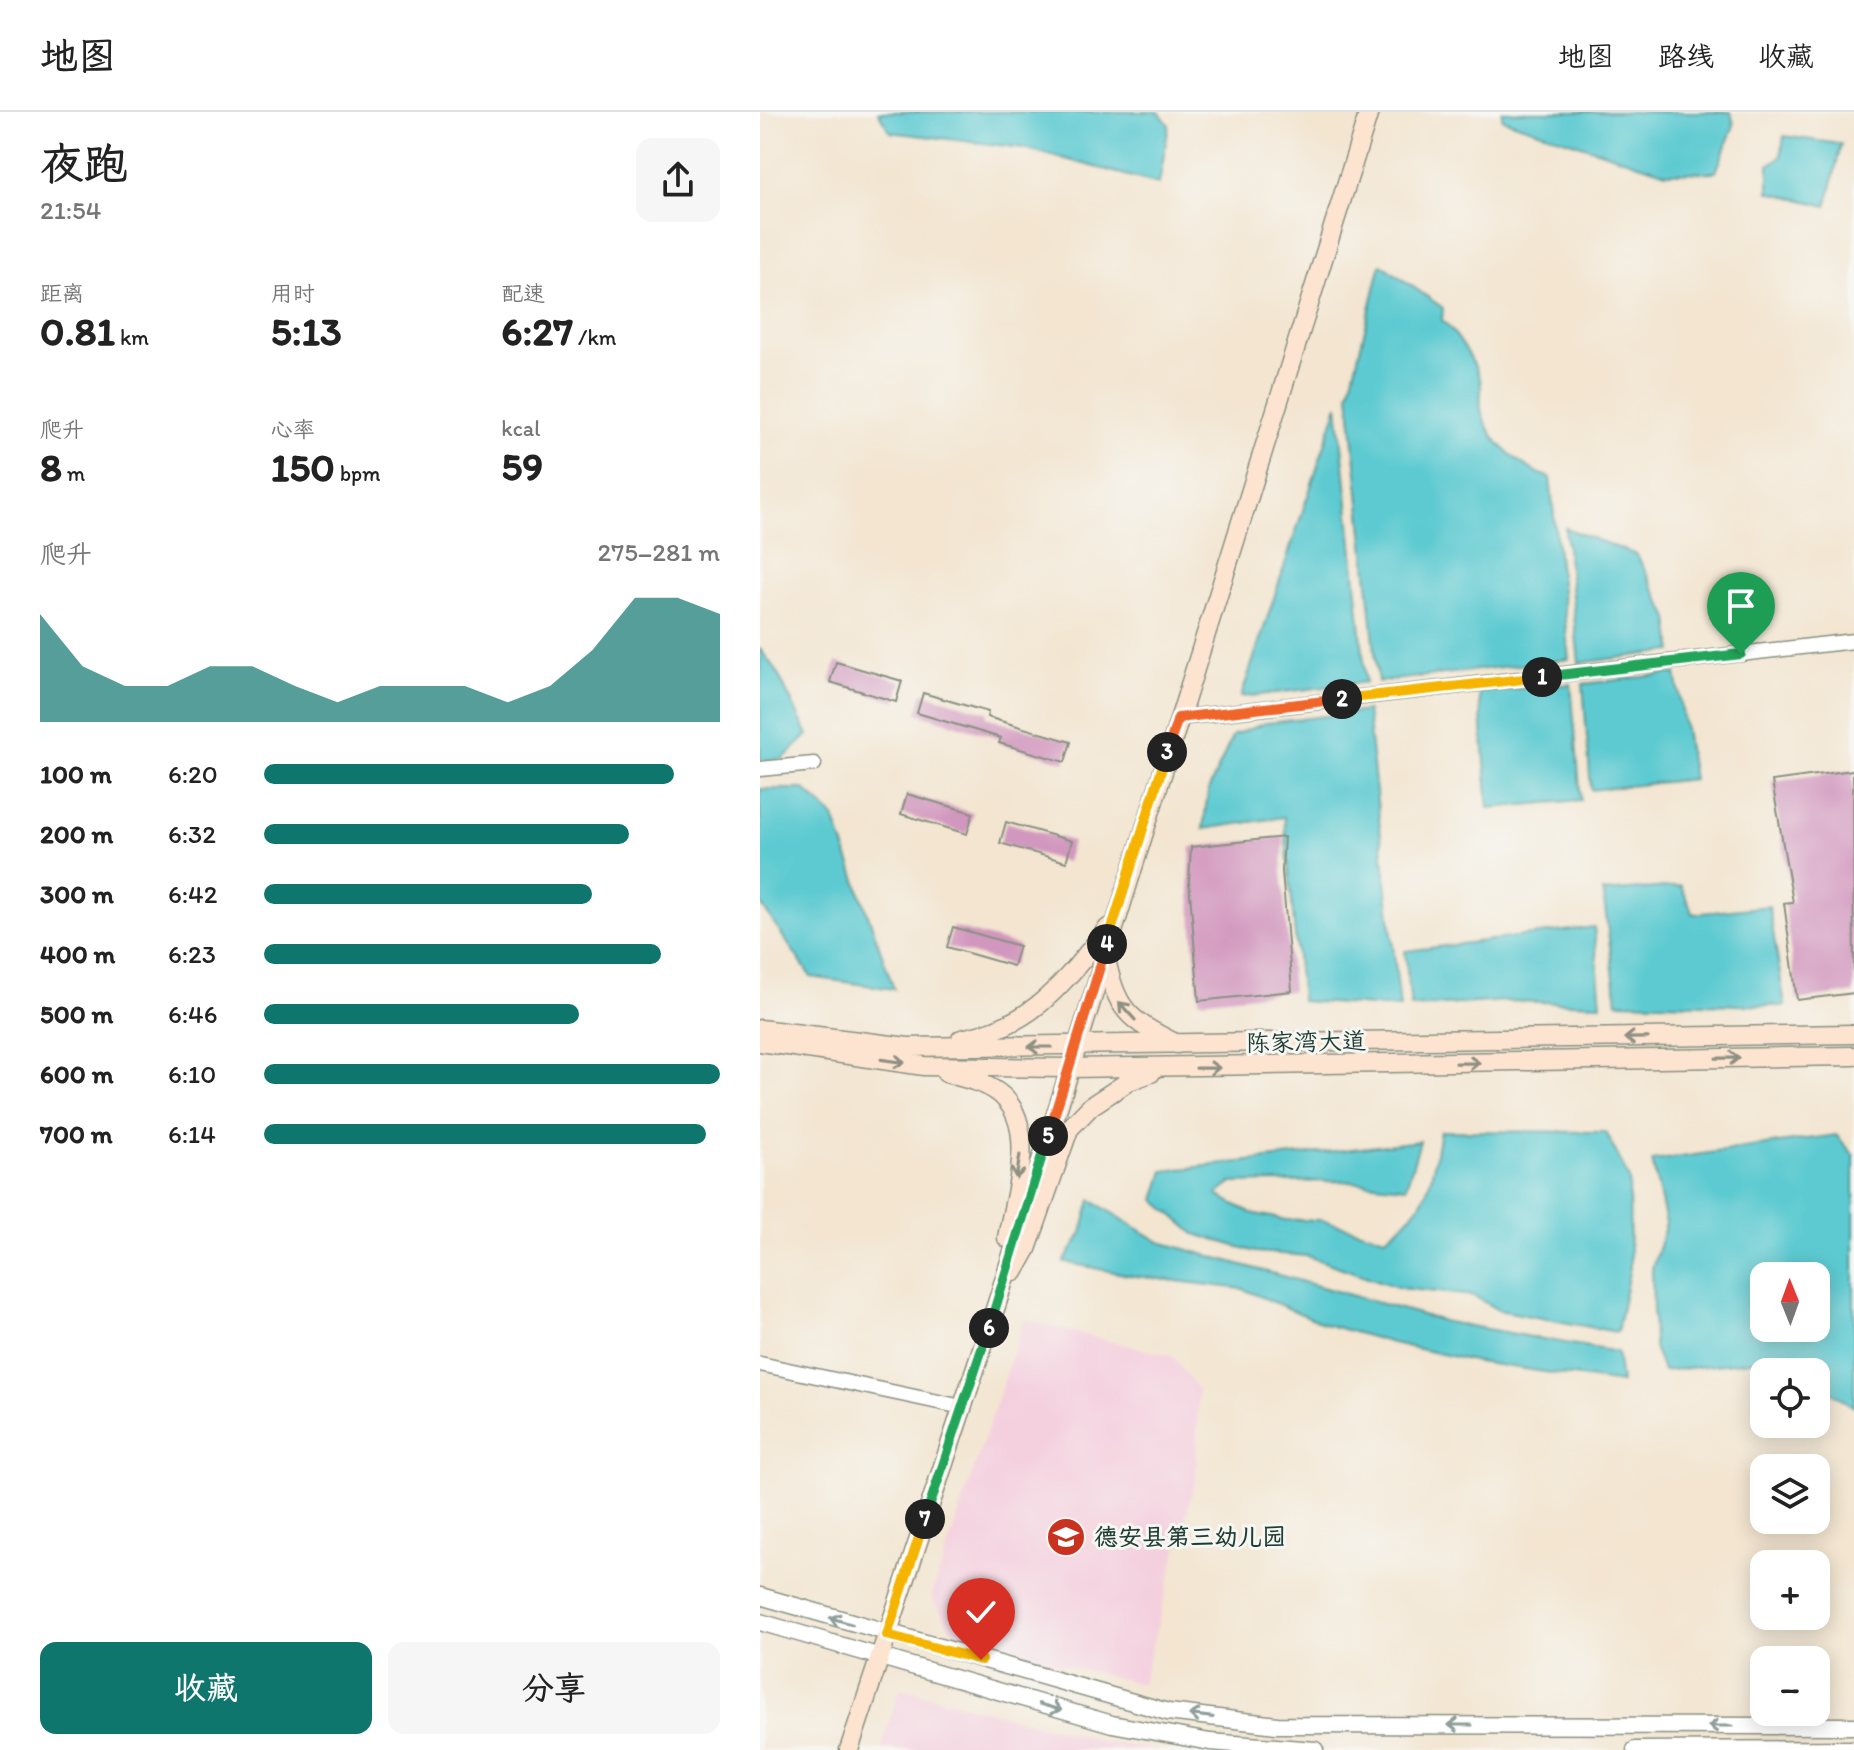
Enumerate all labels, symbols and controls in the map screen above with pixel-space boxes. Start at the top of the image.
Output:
text: 地图 [40,33,116,79]
text: 地图 [1558,39,1614,73]
text: 路线 [1658,39,1714,73]
text: 收藏 [1758,39,1814,73]
text: 夜跑 [40,137,128,190]
button: share [636,138,720,222]
text: 21:54 [40,194,101,226]
text: 距离 [40,280,84,307]
text: 用时 [271,280,315,307]
text: 配速 [501,280,545,307]
text: 0.81 [40,307,115,355]
text: 5:13 [271,307,342,355]
text: 6:27 [501,307,573,355]
text: km [115,324,149,351]
text: /km [573,324,616,351]
text: kcal [501,415,540,442]
text: 爬升 [40,416,84,443]
text: 心率 [271,416,315,443]
text: 59 [501,442,543,490]
text: 8 [40,443,62,491]
text: 150 [271,443,335,491]
text: m [62,460,85,487]
text: bpm [335,460,381,487]
text: 275–281 m [598,536,720,568]
text: 爬升 [40,538,92,570]
pin [1707,572,1775,654]
icon: arrive [1719,584,1763,628]
pin: 1 [1522,657,1562,697]
text: 1 [1537,663,1547,690]
pin: 2 [1322,679,1362,719]
text: 2 [1336,685,1348,712]
pin: 3 [1147,732,1187,772]
text: 3 [1161,738,1173,765]
text: 100 m [40,758,112,790]
text: 6:20 [168,758,218,790]
text: 200 m [40,818,113,850]
text: 6:32 [168,818,216,850]
text: 300 m [40,878,114,910]
text: 6:42 [168,878,217,910]
pin: 4 [1087,924,1127,964]
text: 4 [1100,930,1114,957]
text: 400 m [40,938,115,970]
text: 6:23 [168,938,216,970]
text: 500 m [40,998,113,1030]
text: 6:46 [168,998,218,1030]
one-way arrow [1118,1001,1137,1021]
street label: 陈家湾大道 [1246,1026,1366,1057]
one-way arrow [1623,1030,1650,1046]
one-way arrow [1027,1039,1054,1055]
one-way arrow [1714,1050,1741,1066]
one-way arrow [879,1054,905,1069]
one-way arrow [1454,1055,1481,1070]
text: 600 m [40,1058,114,1090]
text: 6:10 [168,1058,216,1090]
one-way arrow [1194,1060,1221,1075]
pin: 5 [1028,1116,1068,1156]
text: 700 m [40,1118,113,1150]
text: 6:14 [168,1118,216,1150]
text: 5 [1042,1122,1054,1149]
one-way arrow [1010,1154,1025,1179]
north arrow [1750,1262,1830,1342]
map controls [1750,1262,1830,1726]
pin: 6 [969,1308,1009,1348]
text: 6 [983,1314,995,1341]
button: locate [1750,1358,1830,1438]
button: layers [1750,1454,1830,1534]
pin: 7 [905,1499,945,1539]
text: 7 [920,1505,930,1532]
school or university icon: 德安县第三幼儿园 [1045,1516,1087,1558]
place label: 德安县第三幼儿园 [1094,1522,1286,1551]
button: + [1750,1550,1830,1630]
pin [947,1578,1015,1660]
icon: check [959,1590,1003,1634]
one-way arrow [829,1613,855,1628]
button: 收藏 [40,1642,372,1734]
button: 分享 [388,1642,720,1734]
button: − [1750,1646,1830,1726]
one-way arrow [1037,1700,1062,1715]
one-way arrow [1188,1708,1214,1723]
one-way arrow [1447,1717,1474,1733]
one-way arrow [1707,1718,1734,1734]

